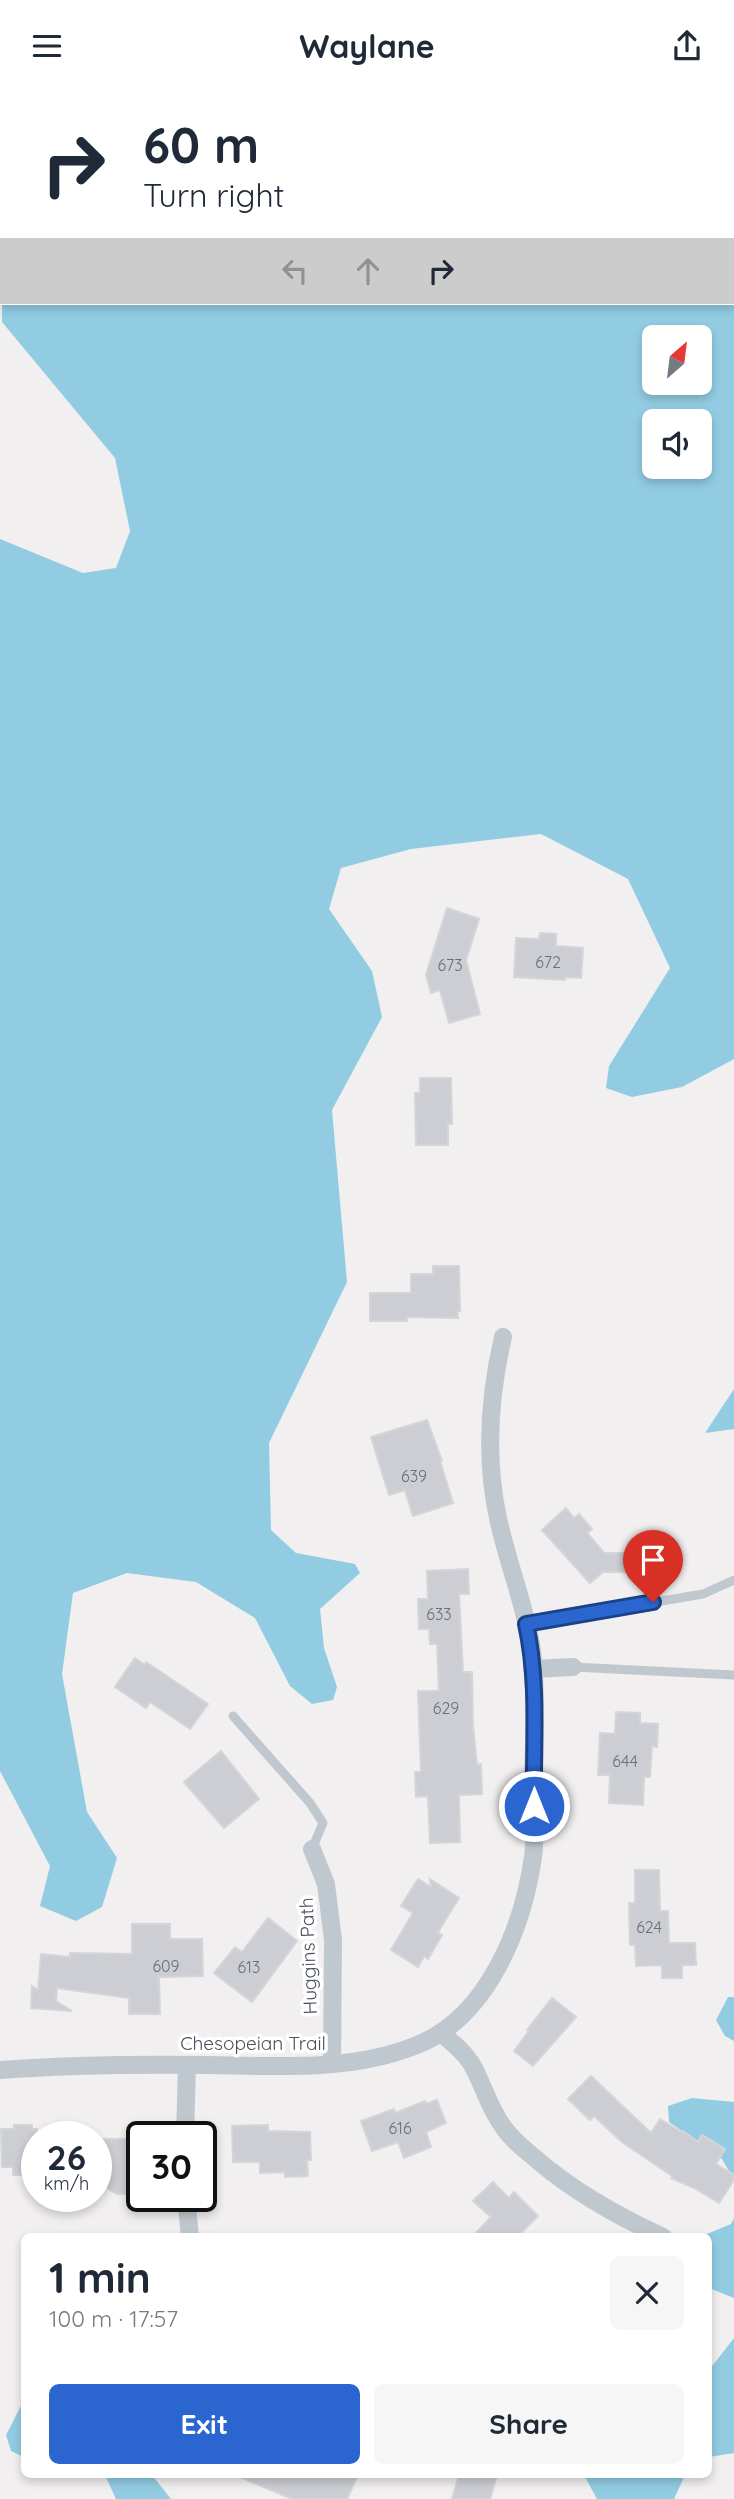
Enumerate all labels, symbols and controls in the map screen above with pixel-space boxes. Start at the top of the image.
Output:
text: Waylane [299,26,435,66]
icon: menu [28,27,66,65]
icon: share [668,27,706,65]
text: 60 m [143,114,259,175]
icon: right [28,119,119,210]
text: Turn right [143,175,284,215]
icon: left [276,252,314,290]
icon: ahead [349,252,387,290]
icon: right [422,252,460,290]
north arrow [642,325,712,395]
map controls [642,325,712,479]
button: sound [642,409,712,479]
house number: 672 [535,952,561,972]
house number: 673 [437,955,463,975]
house number: 639 [401,1466,427,1486]
pin [623,1530,683,1602]
icon: arrive [634,1541,672,1579]
house number: 633 [426,1604,452,1624]
house number: 629 [433,1698,459,1718]
house number: 644 [612,1751,638,1771]
position arrow [497,1769,571,1843]
street label: Huggins Path [294,1897,322,2015]
house number: 624 [636,1917,662,1937]
house number: 609 [152,1956,180,1976]
house number: 613 [238,1957,260,1977]
street label: Chesopeian Trail [180,2031,326,2055]
house number: 616 [388,2118,412,2138]
speed limit sign: 30 [126,2121,217,2212]
text: 26 [47,2135,86,2179]
text: km/h [44,2172,89,2195]
text: 1 min [49,2251,151,2304]
button: close [610,2256,684,2330]
text: 100 m · 17:57 [49,2304,178,2333]
button: Exit [49,2384,360,2464]
button: Share [374,2384,684,2464]

